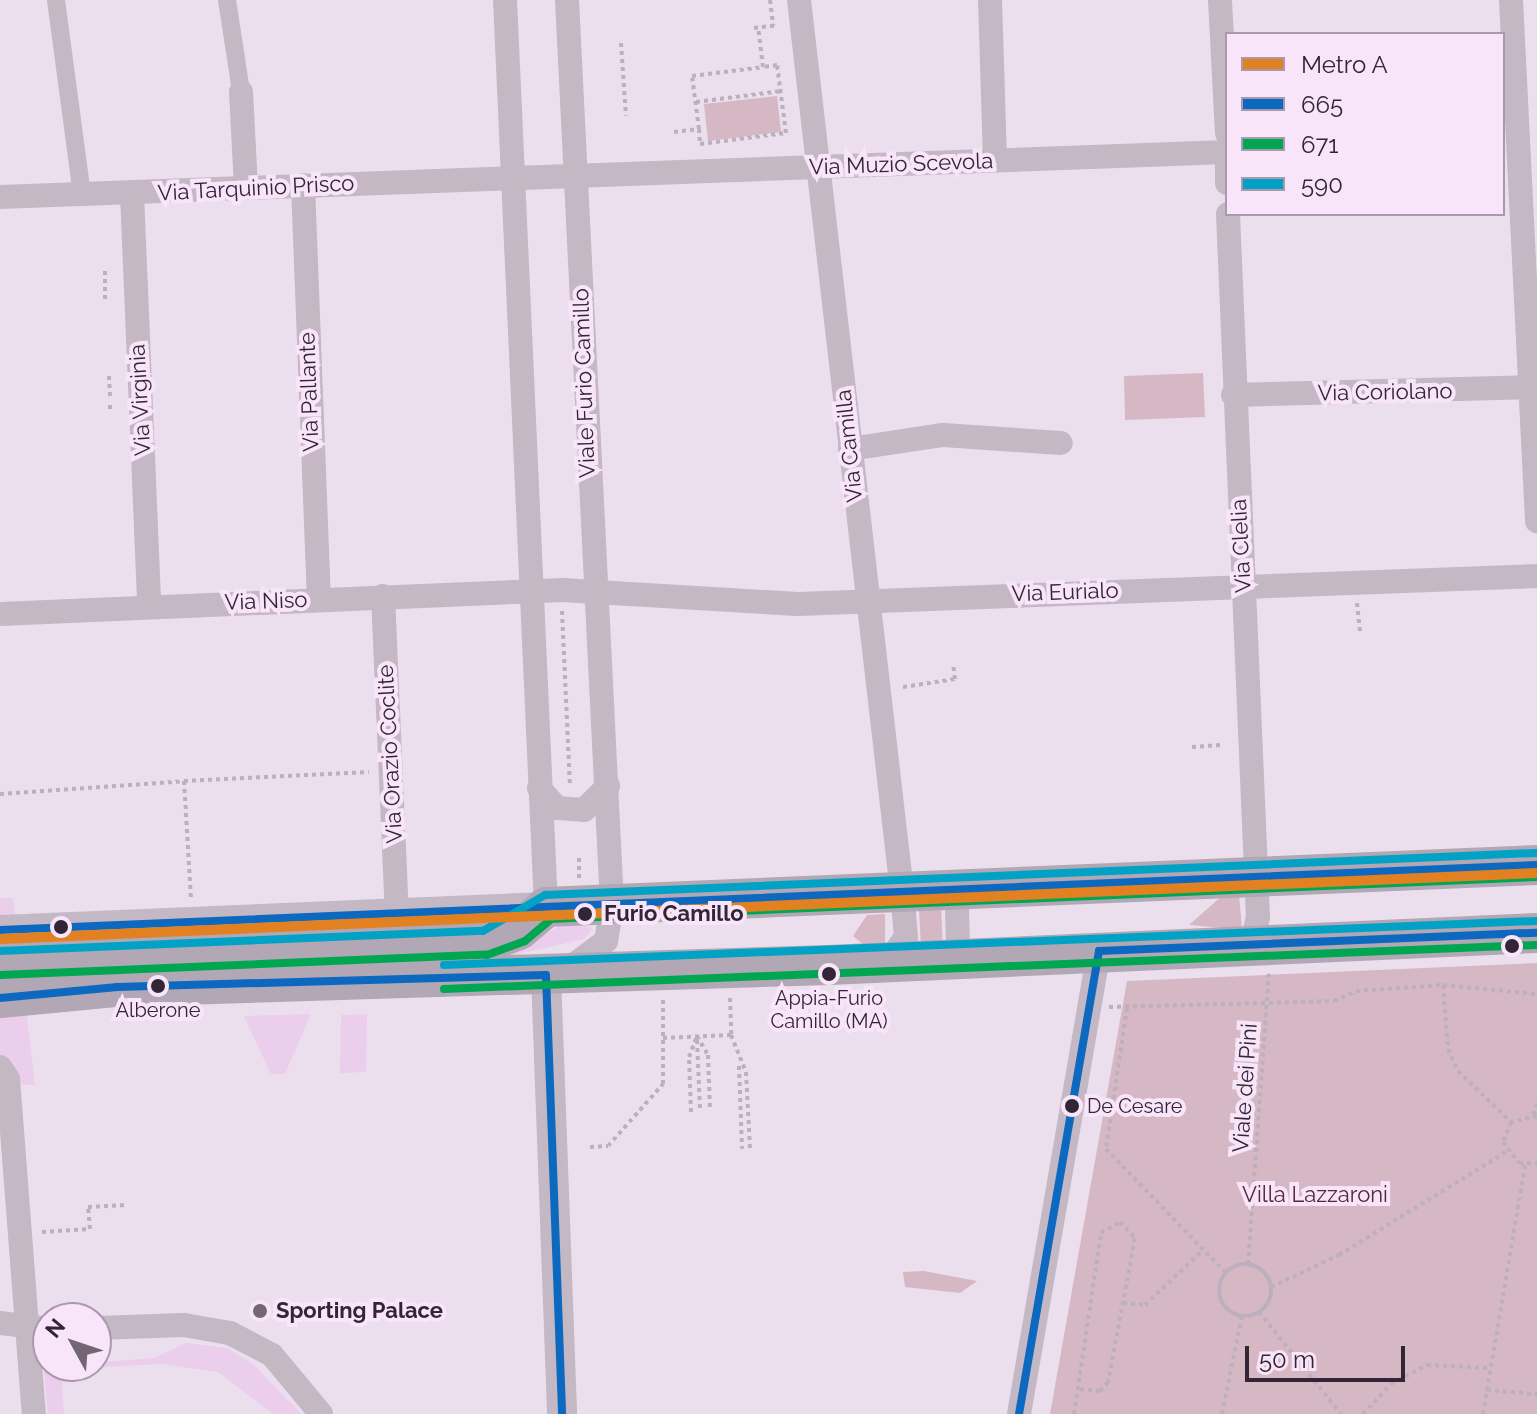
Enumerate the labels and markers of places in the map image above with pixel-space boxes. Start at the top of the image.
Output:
place label: Furio Camillo [604,901,744,927]
marker: Furio Camillo [573,902,597,926]
unlabelled marker [53,919,69,935]
unlabelled marker [1504,938,1520,954]
marker: Appia-Furio Camillo (MA) [821,966,837,982]
marker: Alberone [150,978,166,994]
place label: Appia-Furio Camillo (MA) [770,986,888,1033]
place label: Alberone [115,998,201,1022]
place label: De Cesare [1087,1094,1183,1118]
marker: De Cesare [1064,1098,1080,1114]
place label: Sporting Palace [276,1298,443,1324]
marker: Sporting Palace [251,1302,269,1320]

